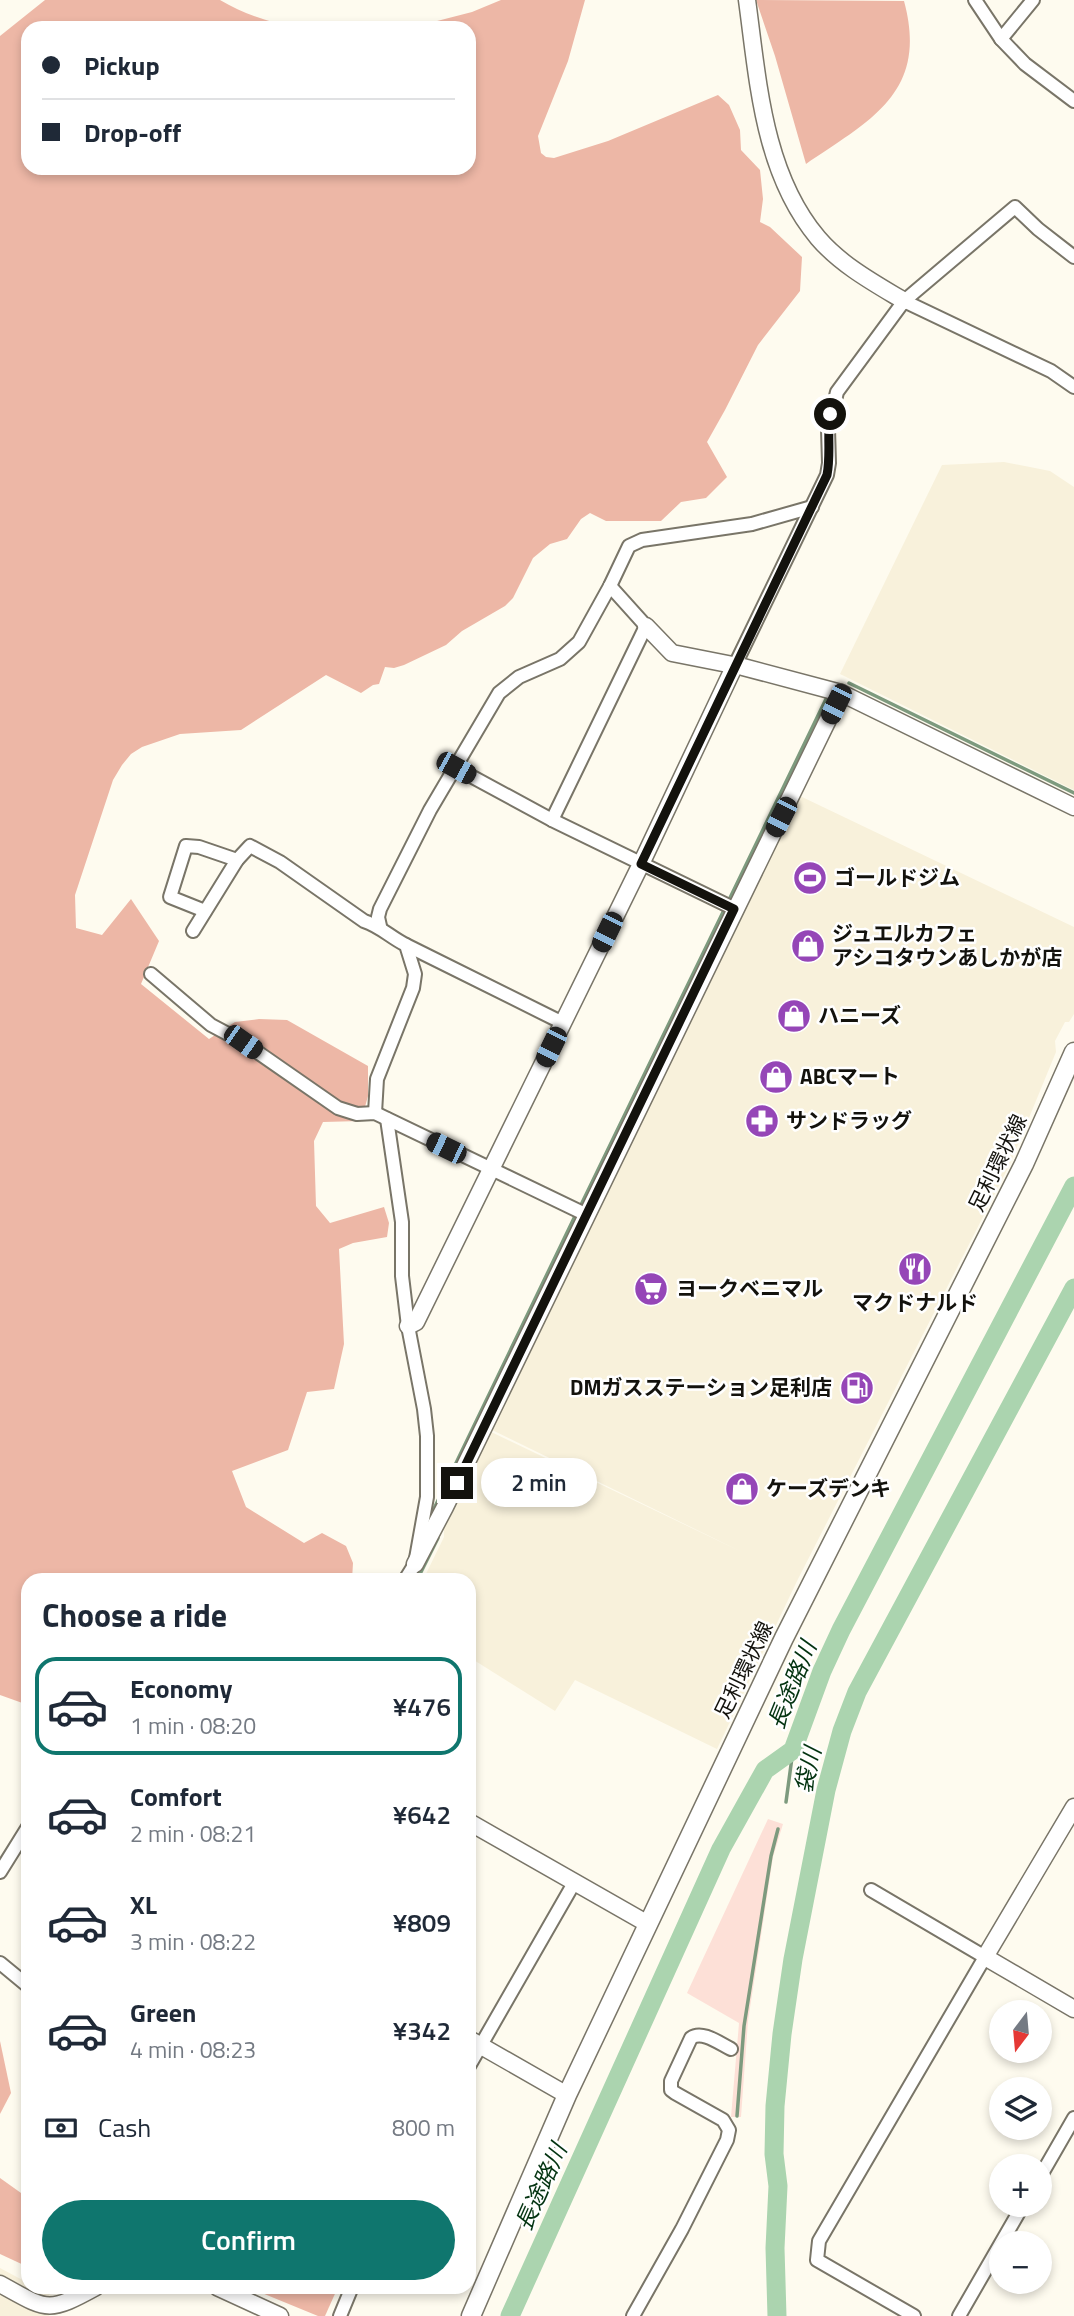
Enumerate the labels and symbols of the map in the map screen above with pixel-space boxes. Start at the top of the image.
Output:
route start [814,398,846,430]
car [818,681,855,727]
car [433,749,480,787]
car [763,794,800,840]
sports icon: ゴールドジム [791,859,829,897]
place label: ゴールドジム [834,861,960,893]
car [589,909,626,955]
place label: ジュエルカフェ アシコタウンあしかが店 [832,917,1062,973]
shop icon: ジュエルカフェ アシコタウンあしかが店 [789,927,827,965]
shop icon: ハニーズ [775,997,813,1035]
place label: ハニーズ [818,999,901,1031]
car [220,1021,267,1063]
car [533,1024,570,1070]
shop icon: ABCマート [757,1058,795,1096]
place label: ABCマート [800,1060,900,1092]
pharmacy icon: サンドラッグ [743,1102,781,1140]
place label: サンドラッグ [786,1104,912,1136]
street label: 足利環状線 [960,1108,1034,1217]
car [423,1129,470,1167]
restaurant icon: マクドナルド [896,1250,934,1288]
supermarket icon: ヨークベニマル [632,1270,670,1308]
place label: ヨークベニマル [676,1272,823,1304]
place label: マクドナルド [852,1286,978,1318]
fuel station icon: DMガスステーション足利店 [838,1369,876,1407]
place label: DMガスステーション足利店 [570,1371,832,1403]
callout: 2 min [482,1458,597,1508]
route end [441,1467,473,1499]
shop icon: ケーズデンキ [723,1470,761,1508]
place label: ケーズデンキ [766,1472,891,1504]
street label: 足利環状線 [706,1615,780,1724]
water label: 長途路川 [758,1633,826,1734]
water label: 袋川 [785,1741,830,1796]
north arrow [989,2000,1052,2063]
water label: 長途路川 [506,2135,576,2236]

